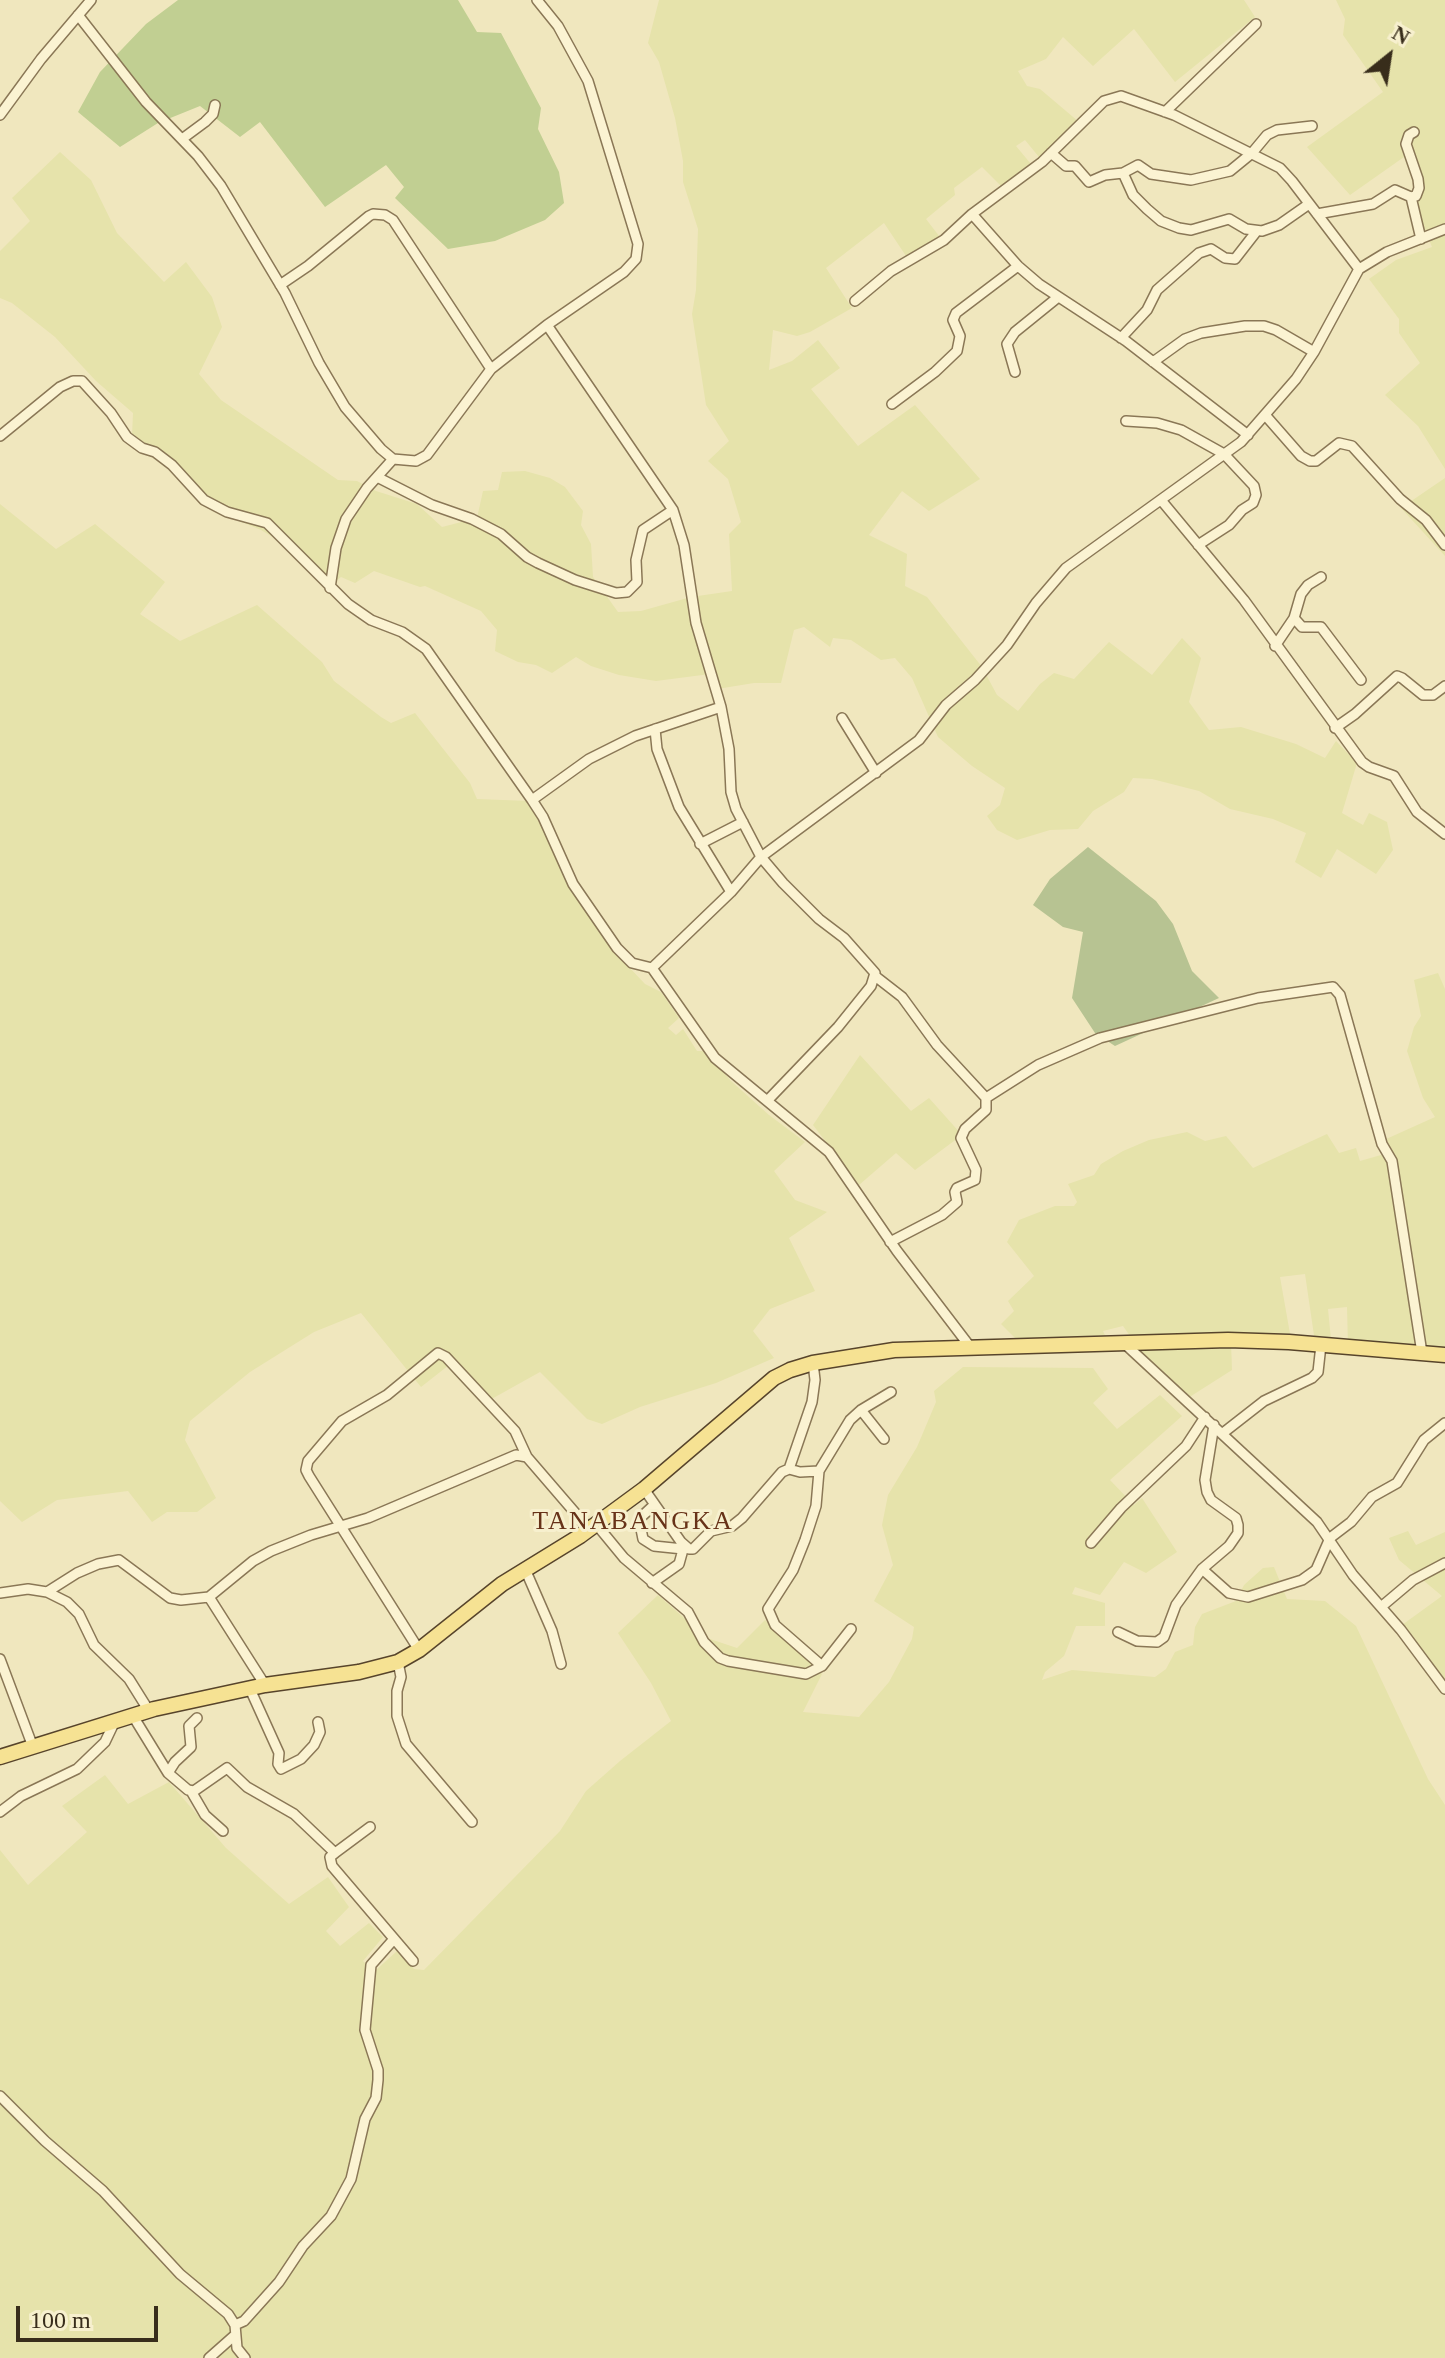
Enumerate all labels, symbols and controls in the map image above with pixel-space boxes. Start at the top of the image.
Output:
north arrow [1349,16,1429,96]
text: N [1388,20,1414,50]
district label: TANABANGKA [532,1506,734,1538]
scale bar [20,2290,162,2340]
text: 100 m [30,2307,91,2333]

